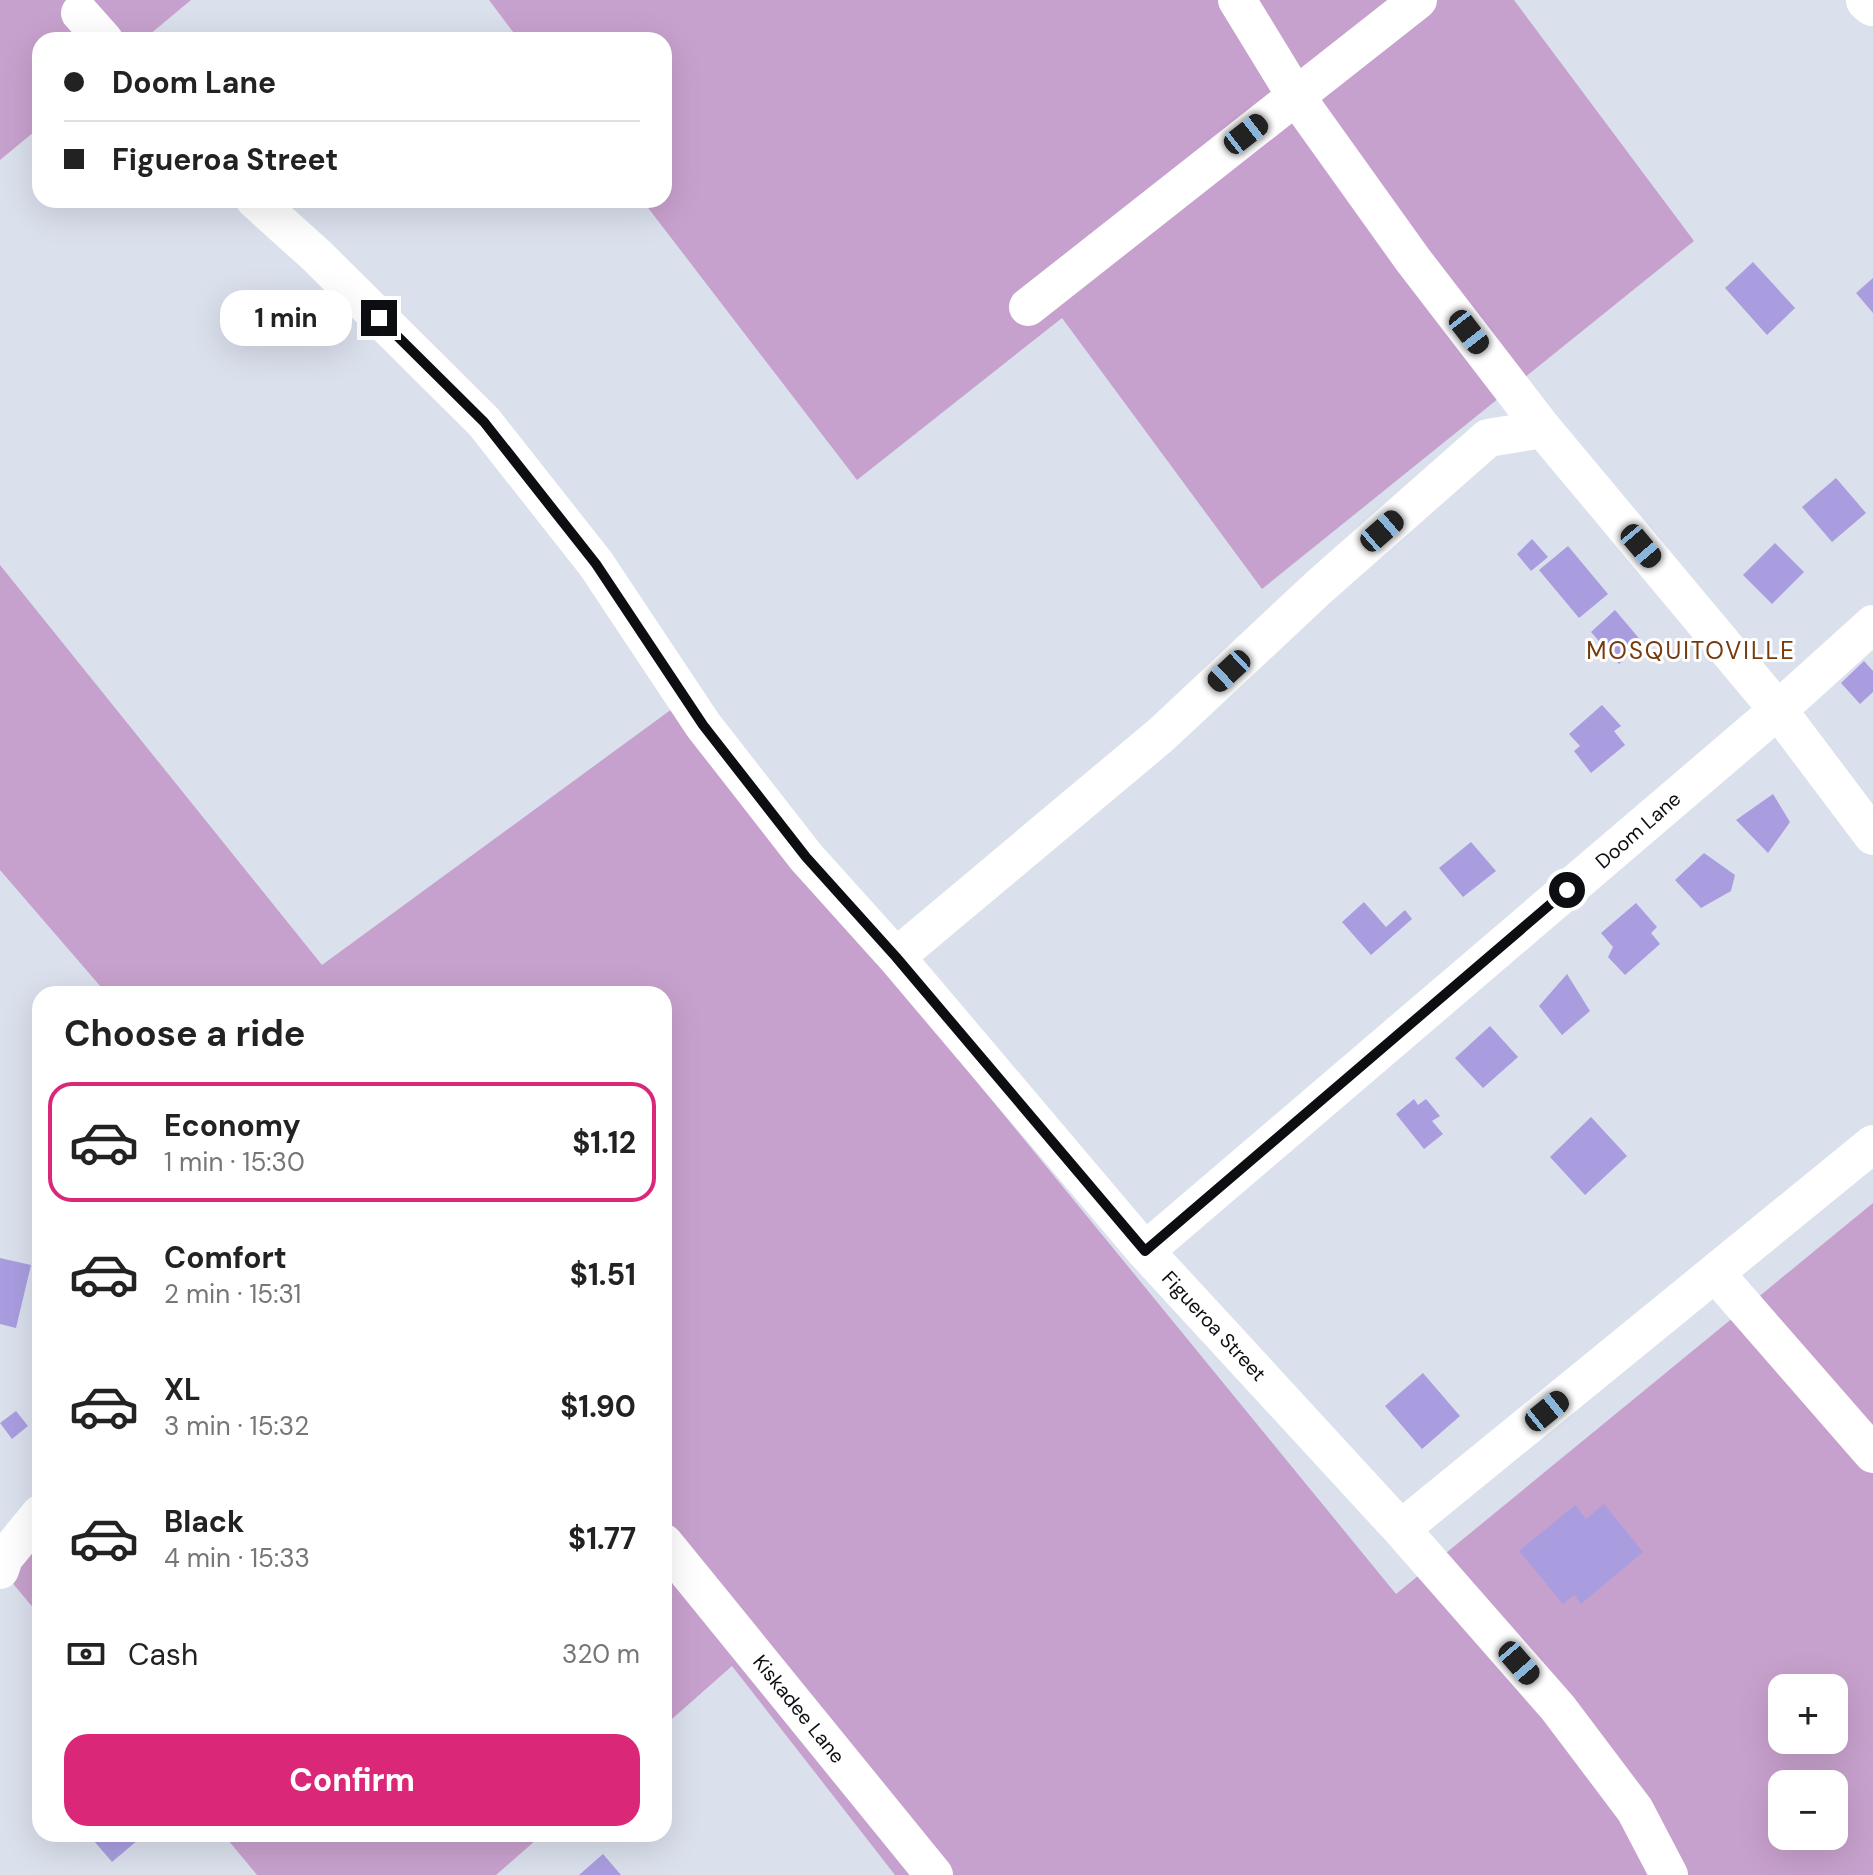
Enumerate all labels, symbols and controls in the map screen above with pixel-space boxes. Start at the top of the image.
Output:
text: Doom Lane [112,63,276,102]
car [1220,110,1272,158]
text: Figueroa Street [112,140,338,179]
callout: 1 min [219,290,351,346]
route end [361,300,397,336]
text: 1 min [254,301,318,335]
car [1445,306,1493,358]
car [1356,506,1408,556]
car [1616,520,1666,572]
district label: MOSQUITOVILLE [1586,635,1796,666]
car [1203,646,1255,696]
street label: Doom Lane [1590,786,1686,874]
route start [1549,872,1585,908]
text: Choose a ride [64,1010,305,1057]
icon: car [68,1106,140,1178]
text: Economy [164,1106,301,1145]
text: $1.12 [572,1123,636,1162]
text: 1 min · 15:30 [164,1145,305,1179]
icon: car [68,1238,140,1310]
text: Comfort [164,1238,287,1277]
text: $1.51 [570,1255,636,1294]
street label: Figueroa Street [1156,1265,1272,1387]
text: 2 min · 15:31 [164,1277,301,1311]
icon: car [68,1370,140,1442]
text: XL [164,1370,201,1409]
text: $1.90 [560,1387,636,1426]
car [1521,1387,1573,1435]
text: 3 min · 15:32 [164,1409,309,1443]
icon: car [68,1502,140,1574]
text: Black [164,1502,244,1541]
text: $1.77 [568,1519,636,1558]
text: 4 min · 15:33 [164,1541,310,1575]
icon: cash [64,1632,108,1676]
text: Cash [128,1635,198,1674]
text: 320 m [562,1637,640,1671]
car [1494,1637,1544,1689]
street label: Kiskadee Lane [747,1649,851,1769]
map controls [1768,1674,1848,1850]
button: + [1768,1674,1848,1754]
button: Confirm [64,1734,640,1826]
button: − [1768,1770,1848,1850]

